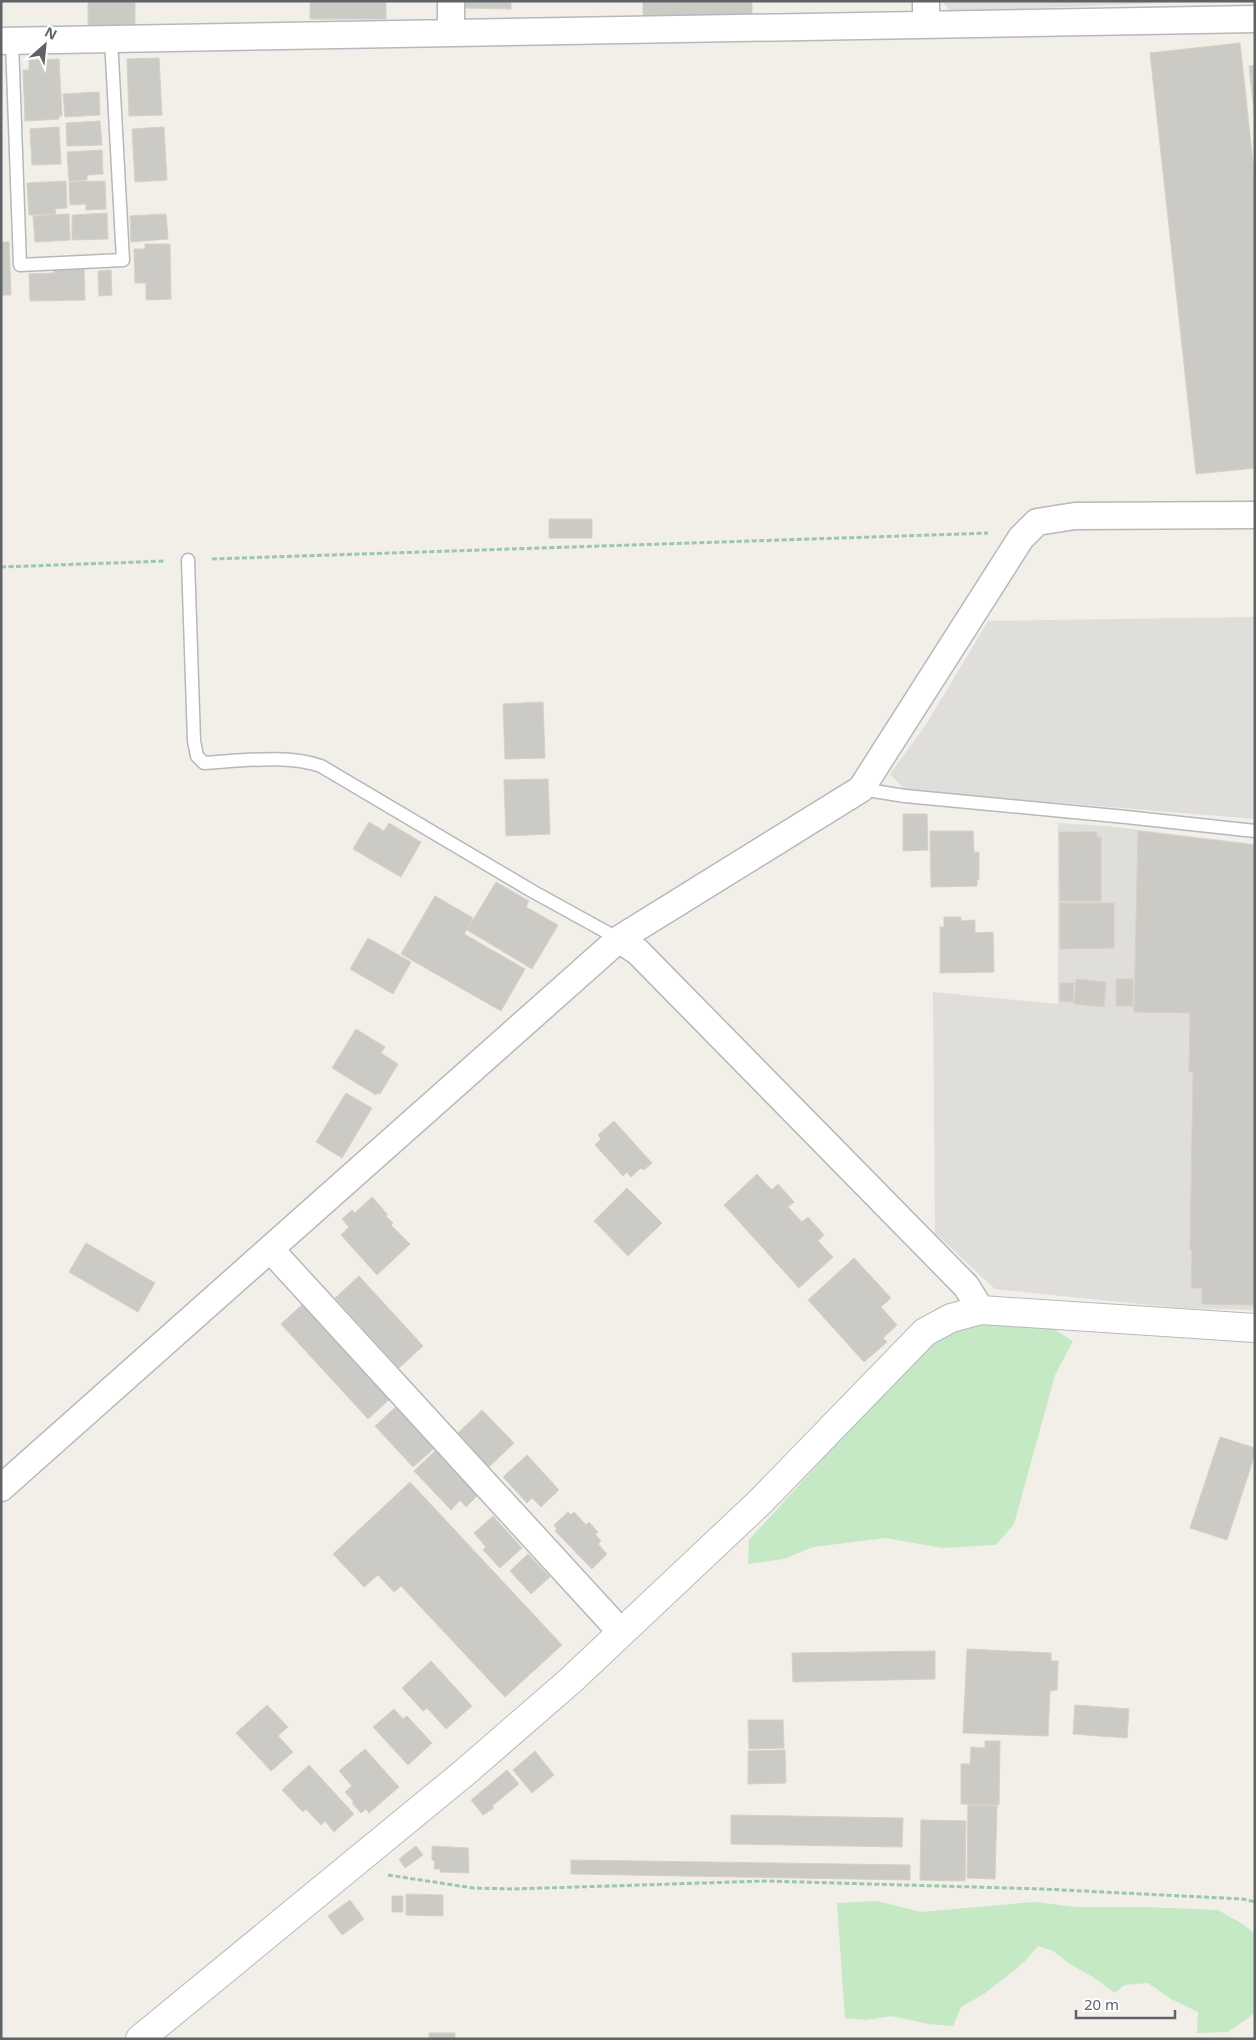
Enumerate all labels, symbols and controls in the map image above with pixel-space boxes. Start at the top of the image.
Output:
north arrow [20,20,70,70]
text: N [42,22,61,44]
scale bar [1076,1988,1175,2020]
text: 20 m [1084,1994,1119,2014]

